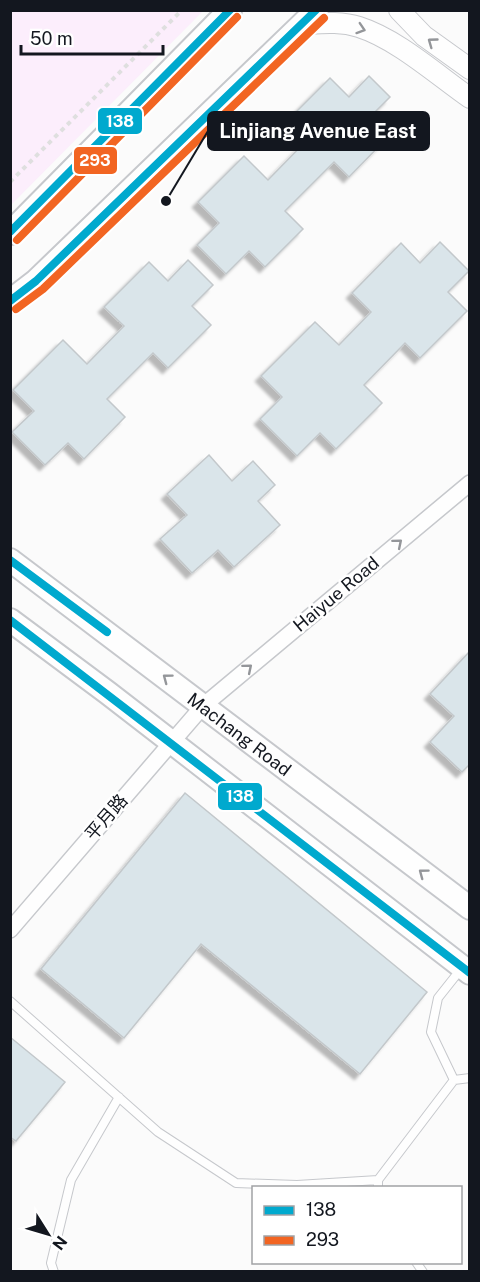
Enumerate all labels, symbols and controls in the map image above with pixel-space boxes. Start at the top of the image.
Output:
scale bar [21,18,164,56]
one-way arrow [355,21,366,34]
text: 50 m [30,28,73,49]
one-way arrow [428,38,439,49]
line badge: 138 [97,107,143,135]
text: 138 [106,112,134,131]
callout: Linjiang Avenue East [208,112,429,150]
text: Linjiang Avenue East [219,119,417,143]
line badge: 293 [73,146,118,175]
text: 293 [79,151,111,170]
one-way arrow [391,539,402,550]
street label: Haiyue Road [289,552,383,636]
one-way arrow [241,664,252,675]
one-way arrow [163,675,174,686]
street label: Machang Road [184,688,296,780]
line badge: 138 [217,782,263,811]
text: 138 [226,787,254,806]
street label: 平月路 [80,790,132,844]
one-way arrow [418,869,429,880]
legend [252,1186,462,1264]
text: 138 [306,1199,336,1220]
north arrow [18,1204,78,1264]
text: 293 [306,1229,339,1250]
text: N [48,1232,71,1253]

